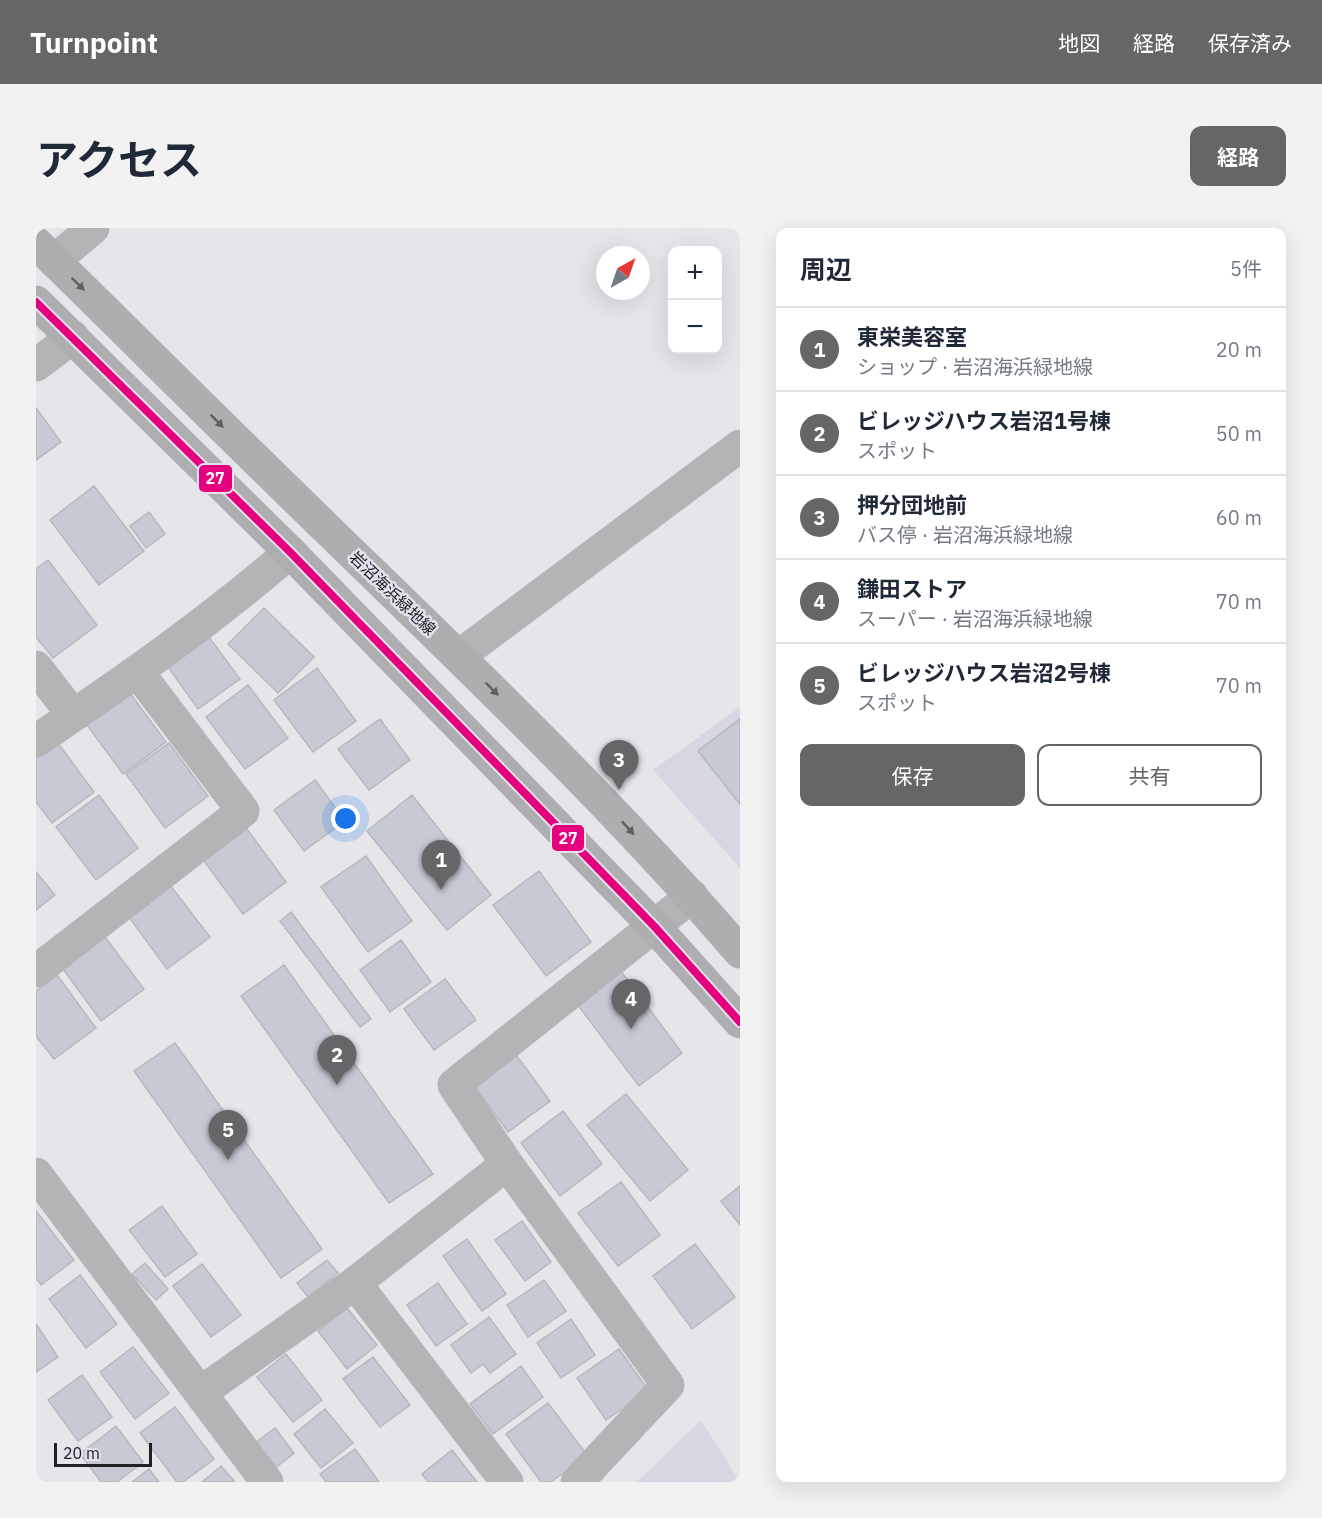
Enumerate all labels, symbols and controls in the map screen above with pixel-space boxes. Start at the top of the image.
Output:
text: Turnpoint [30,24,158,61]
text: 地図 [1058,29,1100,57]
text: 経路 [1133,29,1175,57]
text: 保存済み [1208,29,1292,57]
button: 経路 [1190,126,1286,186]
text: アクセス [36,132,202,187]
north arrow [596,246,650,300]
map controls [668,246,722,354]
button: + [668,246,722,300]
text: 周辺 [800,252,852,286]
text: 5件 [1230,255,1262,282]
one-way arrow [70,277,84,291]
button: − [668,300,722,354]
text: 東栄美容室 [857,322,967,351]
text: 1 [814,336,826,363]
text: 20 m [1216,336,1262,363]
text: ショップ · 岩沼海浜緑地線 [857,353,1093,380]
text: ビレッジハウス岩沼1号棟 [857,406,1111,435]
one-way arrow [210,413,224,427]
text: 2 [814,420,826,447]
text: 50 m [1216,420,1262,447]
text: スポット [857,437,937,464]
line badge: 27 [198,464,233,493]
text: 27 [205,468,225,488]
text: 押分団地前 [857,490,967,519]
text: 3 [814,504,826,531]
text: 60 m [1216,504,1262,531]
text: バス停 · 岩沼海浜緑地線 [857,521,1073,548]
street label: 岩沼海浜緑地線 [346,547,440,639]
text: 鎌田ストア [857,574,967,603]
text: 4 [814,588,826,615]
text: 70 m [1216,588,1262,615]
text: スーパー · 岩沼海浜緑地線 [857,605,1093,632]
text: ビレッジハウス岩沼2号棟 [857,658,1111,687]
text: 5 [814,672,826,699]
text: 70 m [1216,672,1262,699]
one-way arrow [484,682,499,696]
text: スポット [857,689,937,716]
pin: 3 [600,740,638,790]
button: 保存 [800,744,1025,806]
button: 共有 [1037,744,1262,806]
your location [331,804,360,833]
one-way arrow [621,821,635,836]
line badge: 27 [551,824,585,852]
text: 27 [558,828,578,848]
pin: 1 [422,840,460,890]
pin: 4 [612,980,650,1029]
pin: 2 [318,1036,356,1085]
pin: 5 [208,1110,248,1160]
scale bar [54,1440,152,1468]
text: 20 m [63,1443,100,1463]

